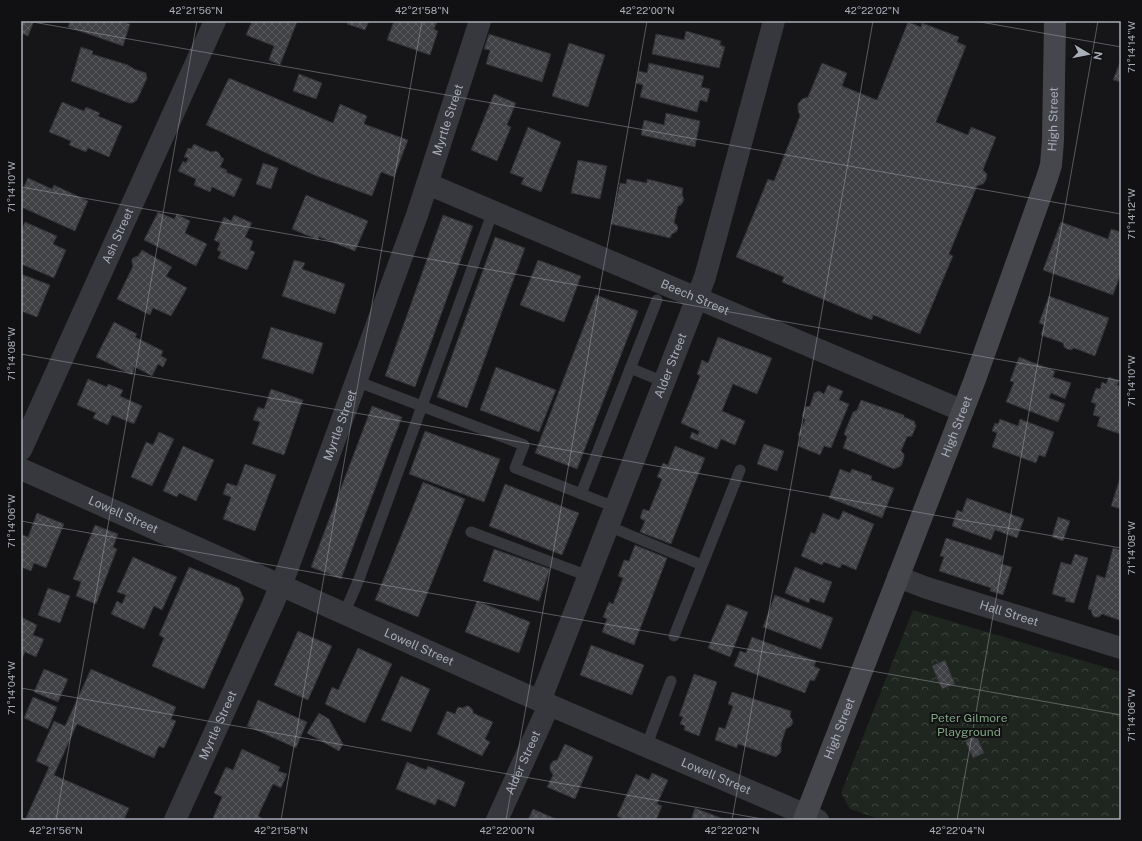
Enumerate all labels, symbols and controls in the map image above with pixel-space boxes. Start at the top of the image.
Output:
text: 42°21'56"N [169,4,223,16]
text: 42°21'58"N [395,4,449,16]
text: 42°22'00"N [619,4,675,16]
text: 42°22'02"N [844,4,900,16]
text: 71°14'14"W [1125,21,1137,73]
north arrow [1068,34,1108,74]
text: N [1091,50,1105,61]
street label: Myrtle Street [430,82,466,157]
street label: High Street [1045,86,1061,152]
text: 71°14'10"W [5,161,17,213]
text: 71°14'12"W [1125,188,1137,240]
street label: Ash Street [99,206,137,266]
street label: Beech Street [659,277,732,318]
text: 71°14'08"W [5,327,17,381]
street label: Alder Street [652,331,690,400]
text: 71°14'10"W [1125,355,1137,407]
street label: Myrtle Street [321,388,359,463]
street label: High Street [938,394,975,459]
street label: Lowell Street [86,493,160,536]
text: 71°14'06"W [5,494,17,548]
text: 71°14'08"W [1125,521,1137,575]
street label: Hall Street [978,598,1041,629]
street label: Lowell Street [382,625,456,669]
text: 71°14'04"W [5,661,17,715]
street label: Myrtle Street [196,688,240,762]
text: 71°14'06"W [1125,688,1137,742]
street label: High Street [821,696,858,761]
park label: Peter Gilmore Playground [931,711,1008,739]
street label: Alder Street [502,728,544,797]
street label: Lowell Street [679,755,753,798]
text: 42°21'56"N [29,824,83,836]
text: 42°21'58"N [254,824,308,836]
text: 42°22'00"N [479,824,535,836]
text: 42°22'02"N [704,824,760,836]
text: 42°22'04"N [929,824,985,836]

